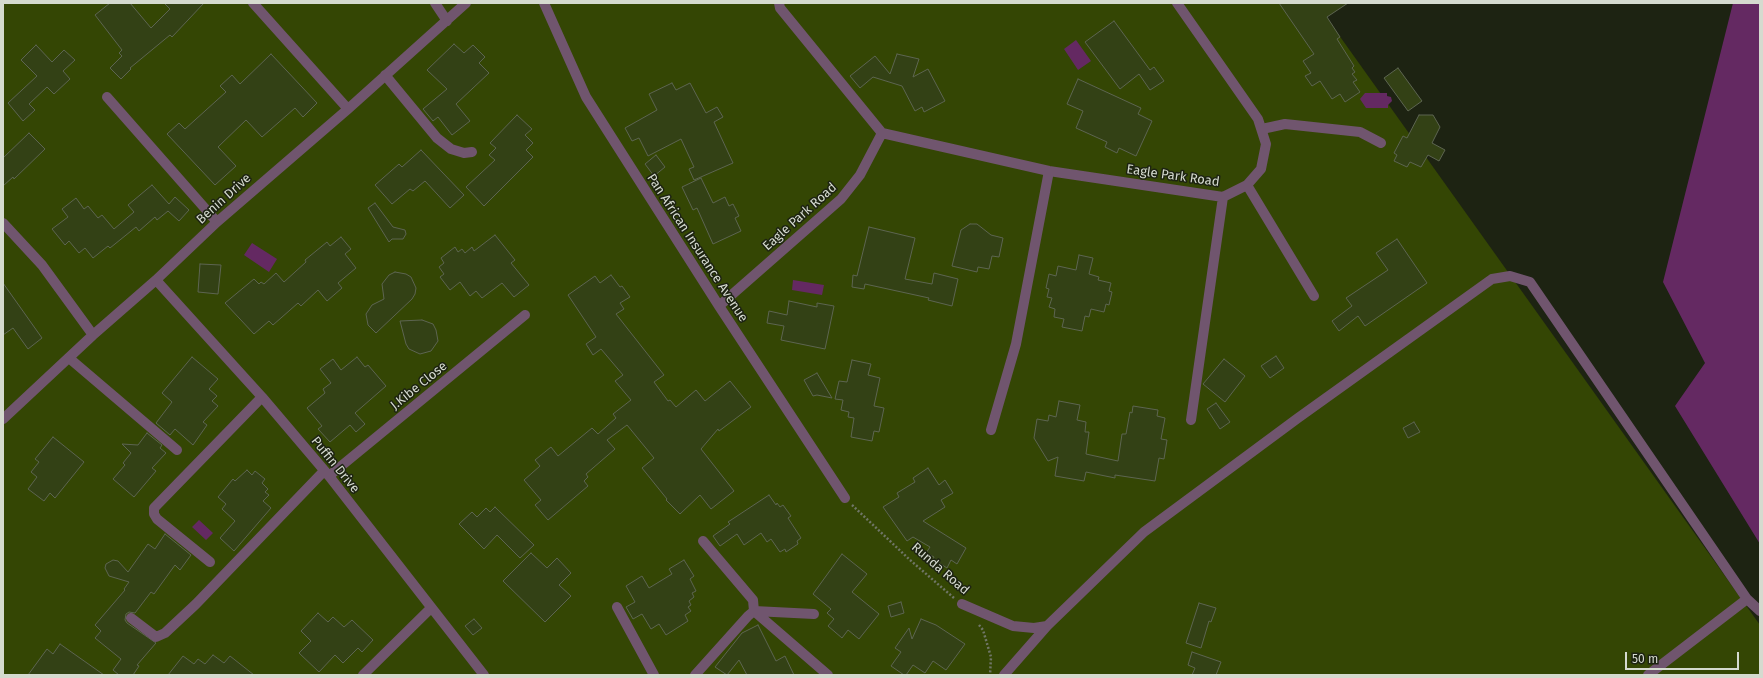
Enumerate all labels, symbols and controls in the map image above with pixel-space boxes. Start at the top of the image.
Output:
street label: Eagle Park Road [1125,162,1221,190]
street label: Benin Drive [194,171,254,227]
street label: Pan African Insurance Avenue [643,171,751,325]
street label: Eagle Park Road [760,180,840,254]
street label: J.Kibe Close [388,358,450,414]
street label: Puffin Drive [307,434,363,496]
street label: Runda Road [908,540,972,598]
scale bar [1627,644,1741,670]
text: 50 m [1632,652,1658,666]

